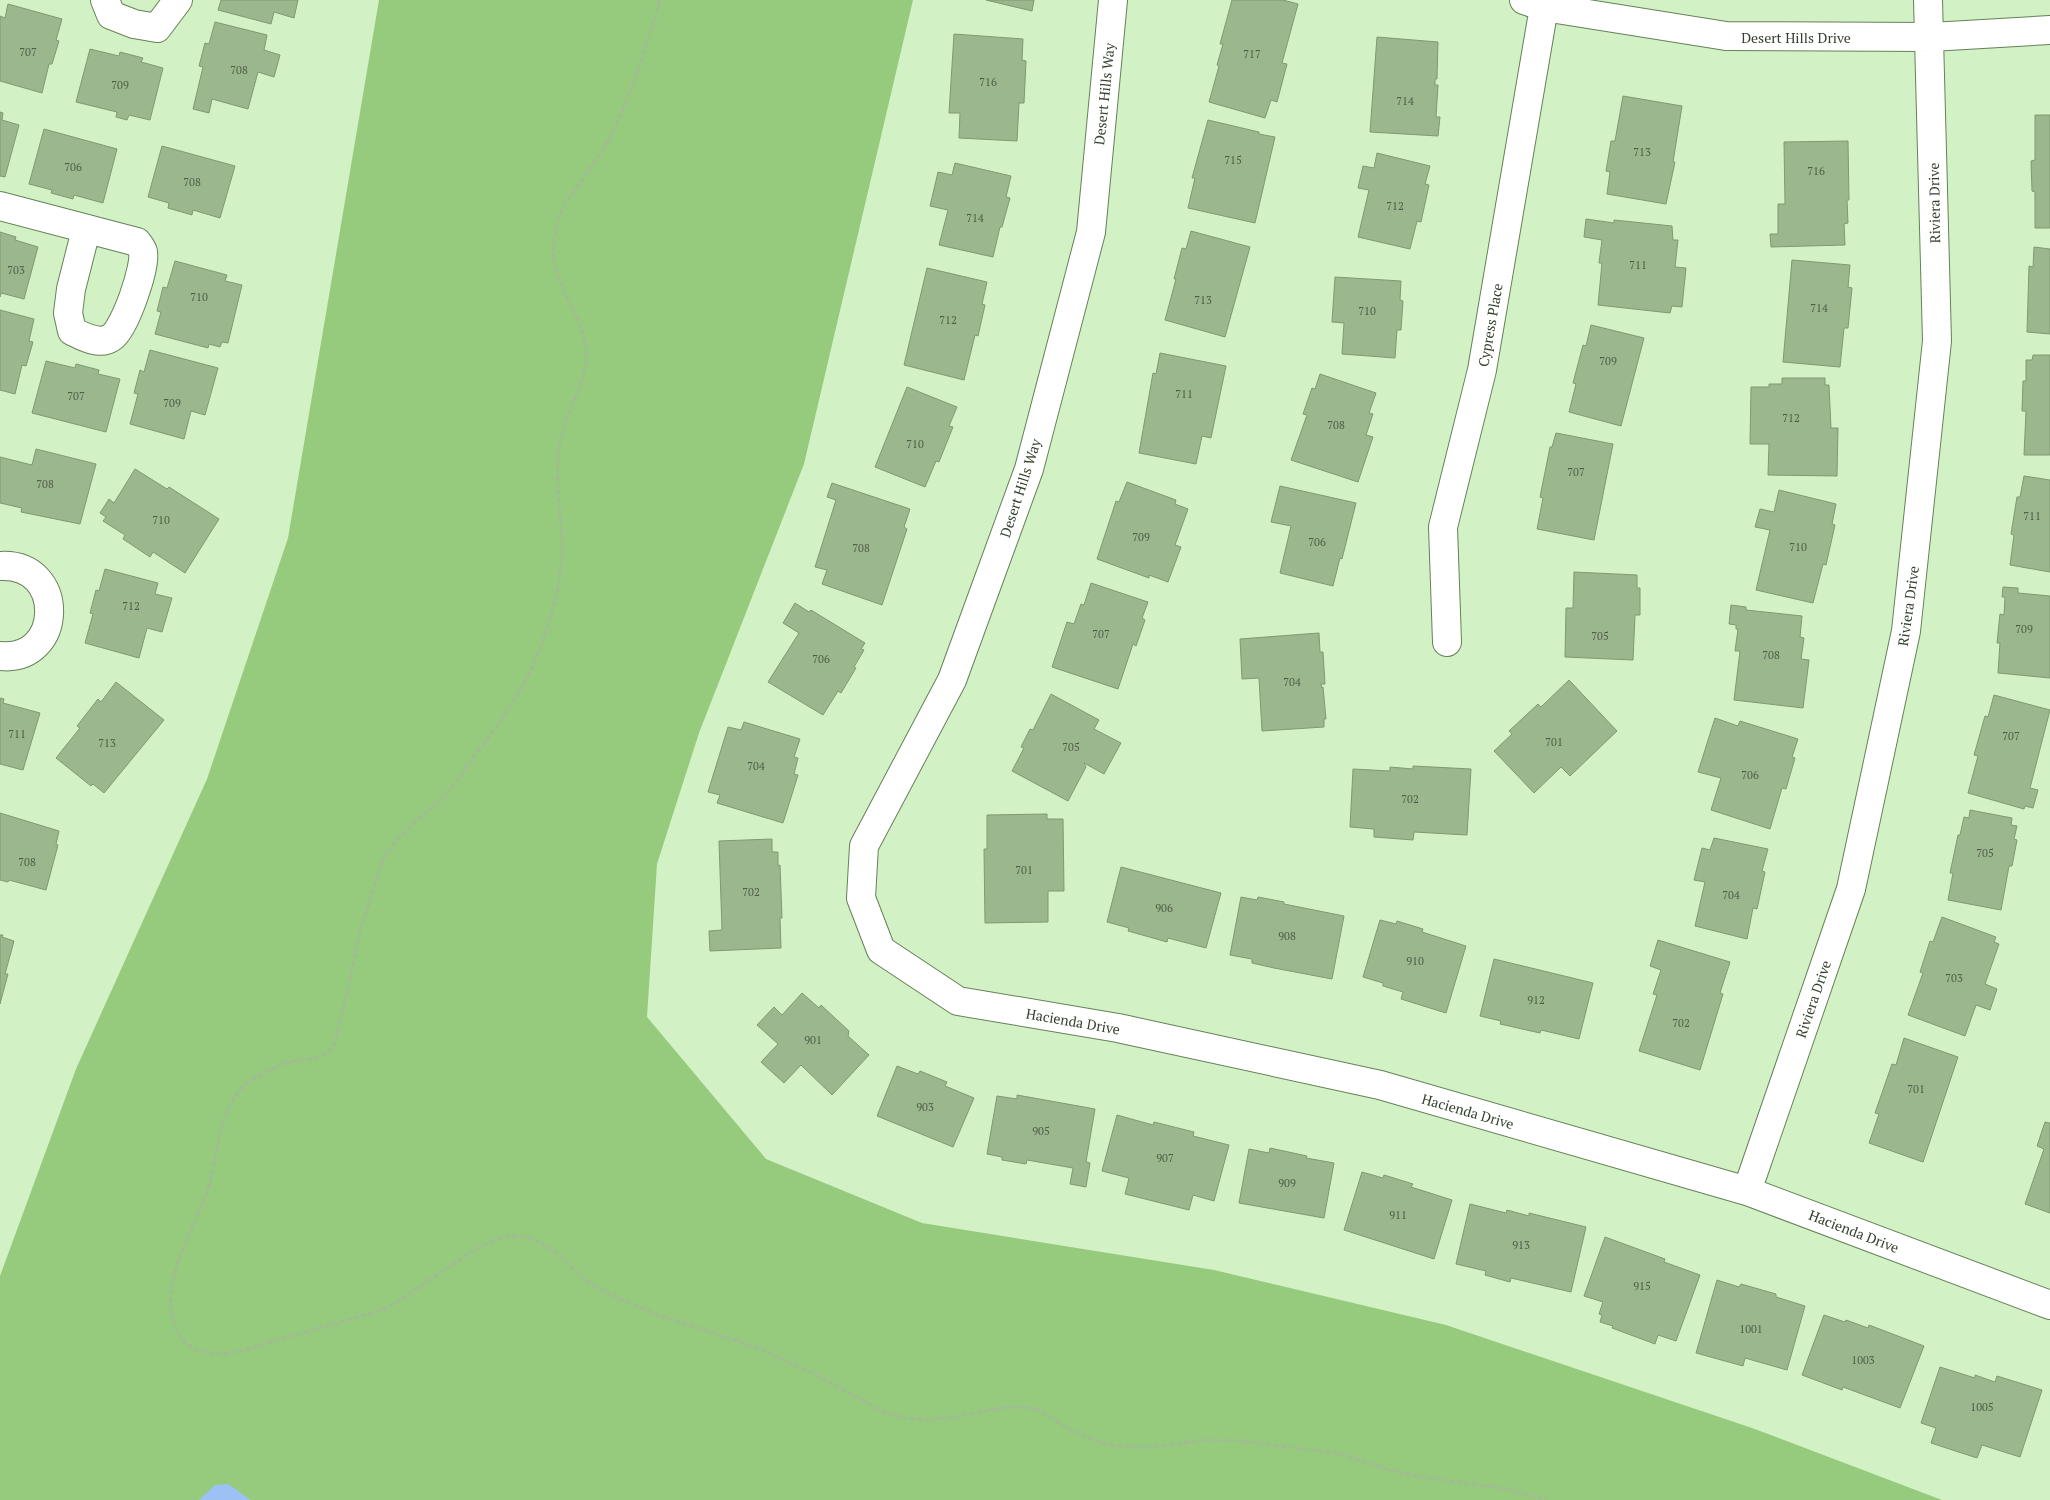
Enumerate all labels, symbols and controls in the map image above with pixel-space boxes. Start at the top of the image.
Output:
street label: Desert Hills Drive [1741,28,1851,47]
street label: Desert Hills Way [1089,41,1119,146]
house number: 707 [19,45,37,59]
house number: 717 [1243,47,1261,61]
house number: 708 [230,63,248,77]
house number: 716 [979,75,997,89]
house number: 709 [111,78,129,92]
house number: 714 [1396,94,1414,108]
house number: 713 [1633,145,1651,159]
house number: 715 [1224,153,1242,167]
house number: 706 [64,160,82,174]
street label: Riviera Drive [1924,162,1944,244]
house number: 716 [1807,164,1825,178]
house number: 708 [183,175,201,189]
house number: 712 [1386,199,1404,213]
house number: 714 [966,211,984,225]
house number: 711 [1629,258,1647,272]
house number: 703 [7,263,25,277]
street label: Cypress Place [1473,282,1507,368]
house number: 710 [190,290,208,304]
house number: 713 [1194,293,1212,307]
house number: 714 [1810,301,1828,315]
house number: 710 [1358,304,1376,318]
house number: 712 [939,313,957,327]
house number: 709 [1599,354,1617,368]
house number: 711 [1175,387,1193,401]
house number: 707 [67,389,85,403]
house number: 709 [163,396,181,410]
house number: 712 [1782,411,1800,425]
house number: 708 [1327,418,1345,432]
street label: Desert Hills Way [995,435,1045,540]
house number: 710 [906,437,924,451]
house number: 707 [1567,465,1585,479]
house number: 708 [36,477,54,491]
house number: 711 [2023,509,2041,523]
house number: 710 [152,513,170,527]
house number: 709 [1132,530,1150,544]
house number: 706 [1308,535,1326,549]
house number: 710 [1789,540,1807,554]
house number: 708 [852,541,870,555]
street label: Riviera Drive [1893,565,1923,647]
house number: 712 [122,599,140,613]
house number: 709 [2015,622,2033,636]
house number: 707 [1092,627,1110,641]
house number: 705 [1591,629,1609,643]
house number: 708 [1762,648,1780,662]
house number: 706 [812,652,830,666]
house number: 704 [1283,675,1301,689]
house number: 711 [8,727,26,741]
house number: 707 [2002,729,2020,743]
house number: 701 [1545,735,1563,749]
house number: 713 [98,736,116,750]
house number: 705 [1062,740,1080,754]
house number: 704 [747,759,765,773]
house number: 706 [1741,768,1759,782]
house number: 702 [1401,792,1419,806]
house number: 705 [1976,846,1994,860]
house number: 708 [18,855,36,869]
house number: 701 [1015,863,1033,877]
house number: 702 [742,885,760,899]
house number: 704 [1722,888,1740,902]
house number: 906 [1155,901,1173,915]
house number: 908 [1278,929,1296,943]
house number: 910 [1406,954,1424,968]
street label: Riviera Drive [1791,958,1835,1040]
house number: 703 [1945,971,1963,985]
house number: 912 [1527,993,1545,1007]
street label: Hacienda Drive [1025,1003,1121,1039]
house number: 702 [1672,1016,1690,1030]
house number: 901 [804,1033,822,1047]
house number: 701 [1907,1082,1925,1096]
street label: Hacienda Drive [1420,1089,1516,1133]
house number: 903 [916,1100,934,1114]
house number: 905 [1032,1124,1050,1138]
house number: 907 [1156,1151,1174,1165]
house number: 909 [1278,1176,1296,1190]
street label: Hacienda Drive [1806,1205,1902,1257]
house number: 911 [1389,1208,1407,1222]
house number: 913 [1512,1238,1530,1252]
house number: 915 [1633,1279,1651,1293]
house number: 1001 [1739,1322,1763,1336]
house number: 1003 [1851,1353,1875,1367]
house number: 1005 [1970,1400,1994,1414]

